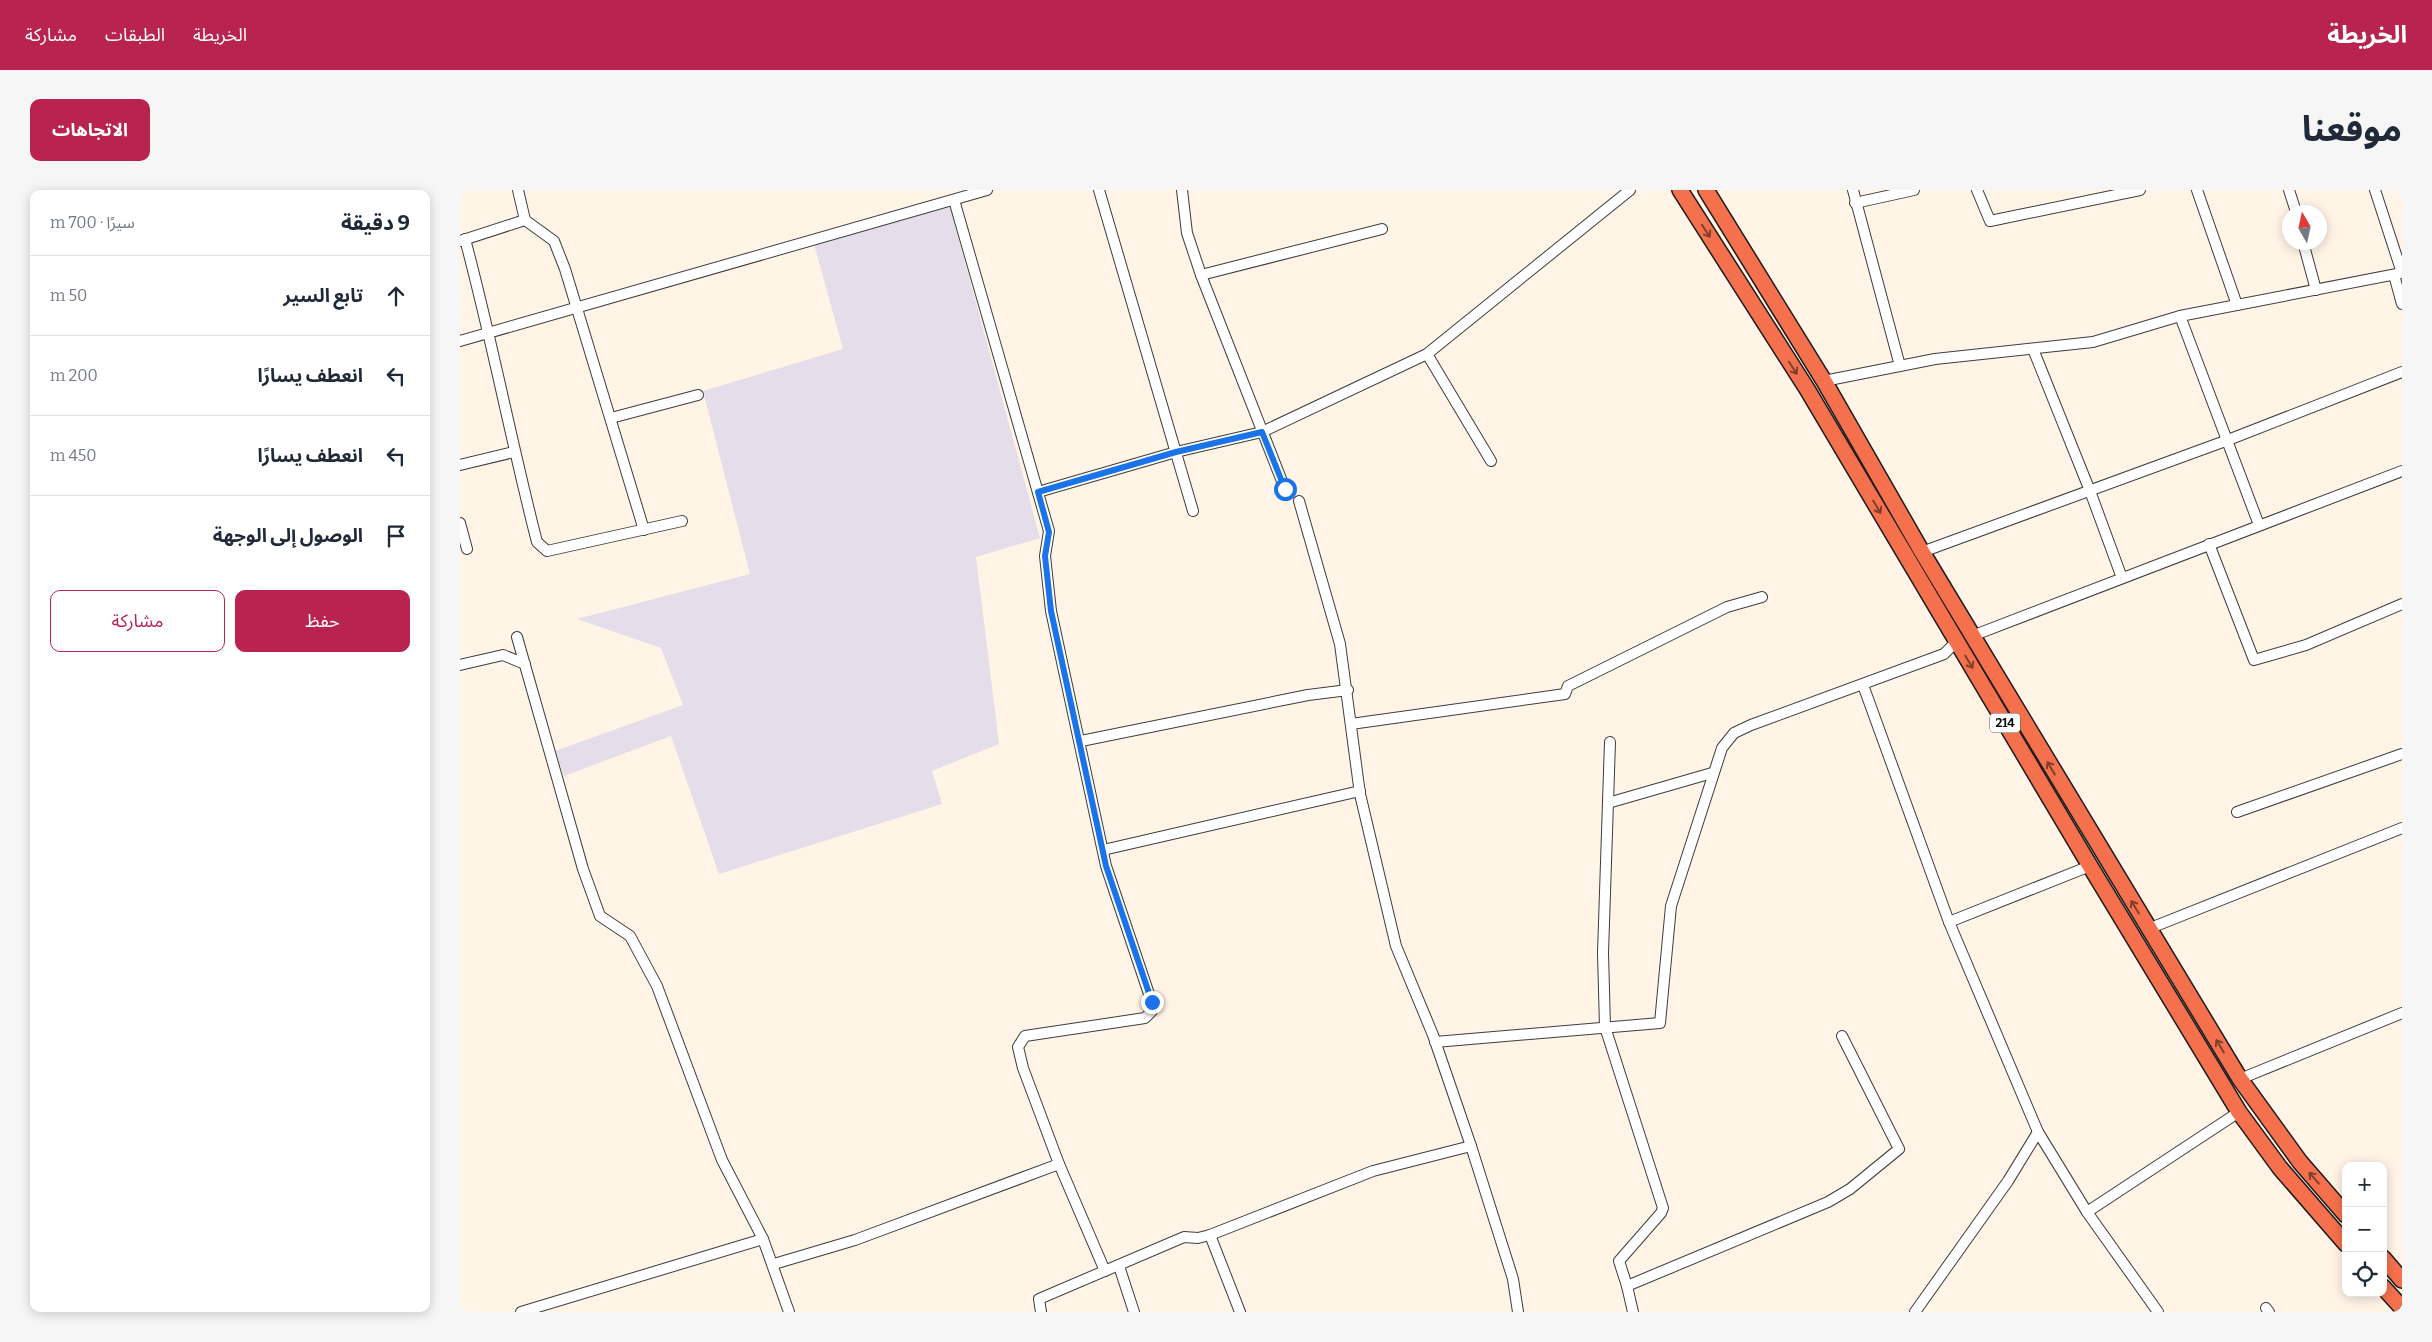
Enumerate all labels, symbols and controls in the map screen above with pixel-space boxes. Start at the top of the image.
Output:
text: الخريطة [2327,21,2407,49]
text: مشاركة [25,24,77,46]
text: الطبقات [105,24,165,46]
text: الخريطة [193,24,247,46]
button: الاتجاهات [30,99,150,161]
text: موقعنا [2302,108,2402,150]
north arrow [2282,205,2327,250]
text: 9 دقيقة [341,210,410,236]
text: سيرًا · 700 m [50,213,135,232]
one-way arrow [1701,224,1711,238]
icon: ahead [382,282,410,310]
text: تابع السير [283,284,363,307]
text: 50 m [50,286,87,305]
one-way arrow [1788,361,1799,375]
icon: left [382,362,410,390]
text: انعطف يسارًا [258,364,363,387]
text: 200 m [50,366,98,385]
icon: left [382,442,410,470]
text: انعطف يسارًا [258,444,363,467]
text: 450 m [50,446,97,465]
route start [1274,478,1297,501]
one-way arrow [1872,500,1882,515]
icon: arrive [382,522,410,550]
text: الوصول إلى الوجهة [213,524,363,547]
button: مشاركة [50,590,225,652]
button: حفظ [235,590,410,652]
one-way arrow [1964,655,1974,669]
road number: 214 [1990,714,2020,732]
one-way arrow [2046,762,2056,776]
one-way arrow [2130,901,2140,915]
route end [1141,991,1164,1014]
one-way arrow [2214,1039,2224,1053]
map controls [2342,1162,2387,1297]
button: + [2342,1162,2387,1207]
one-way arrow [2308,1172,2320,1185]
button: − [2342,1207,2387,1252]
button: locate [2342,1252,2387,1297]

